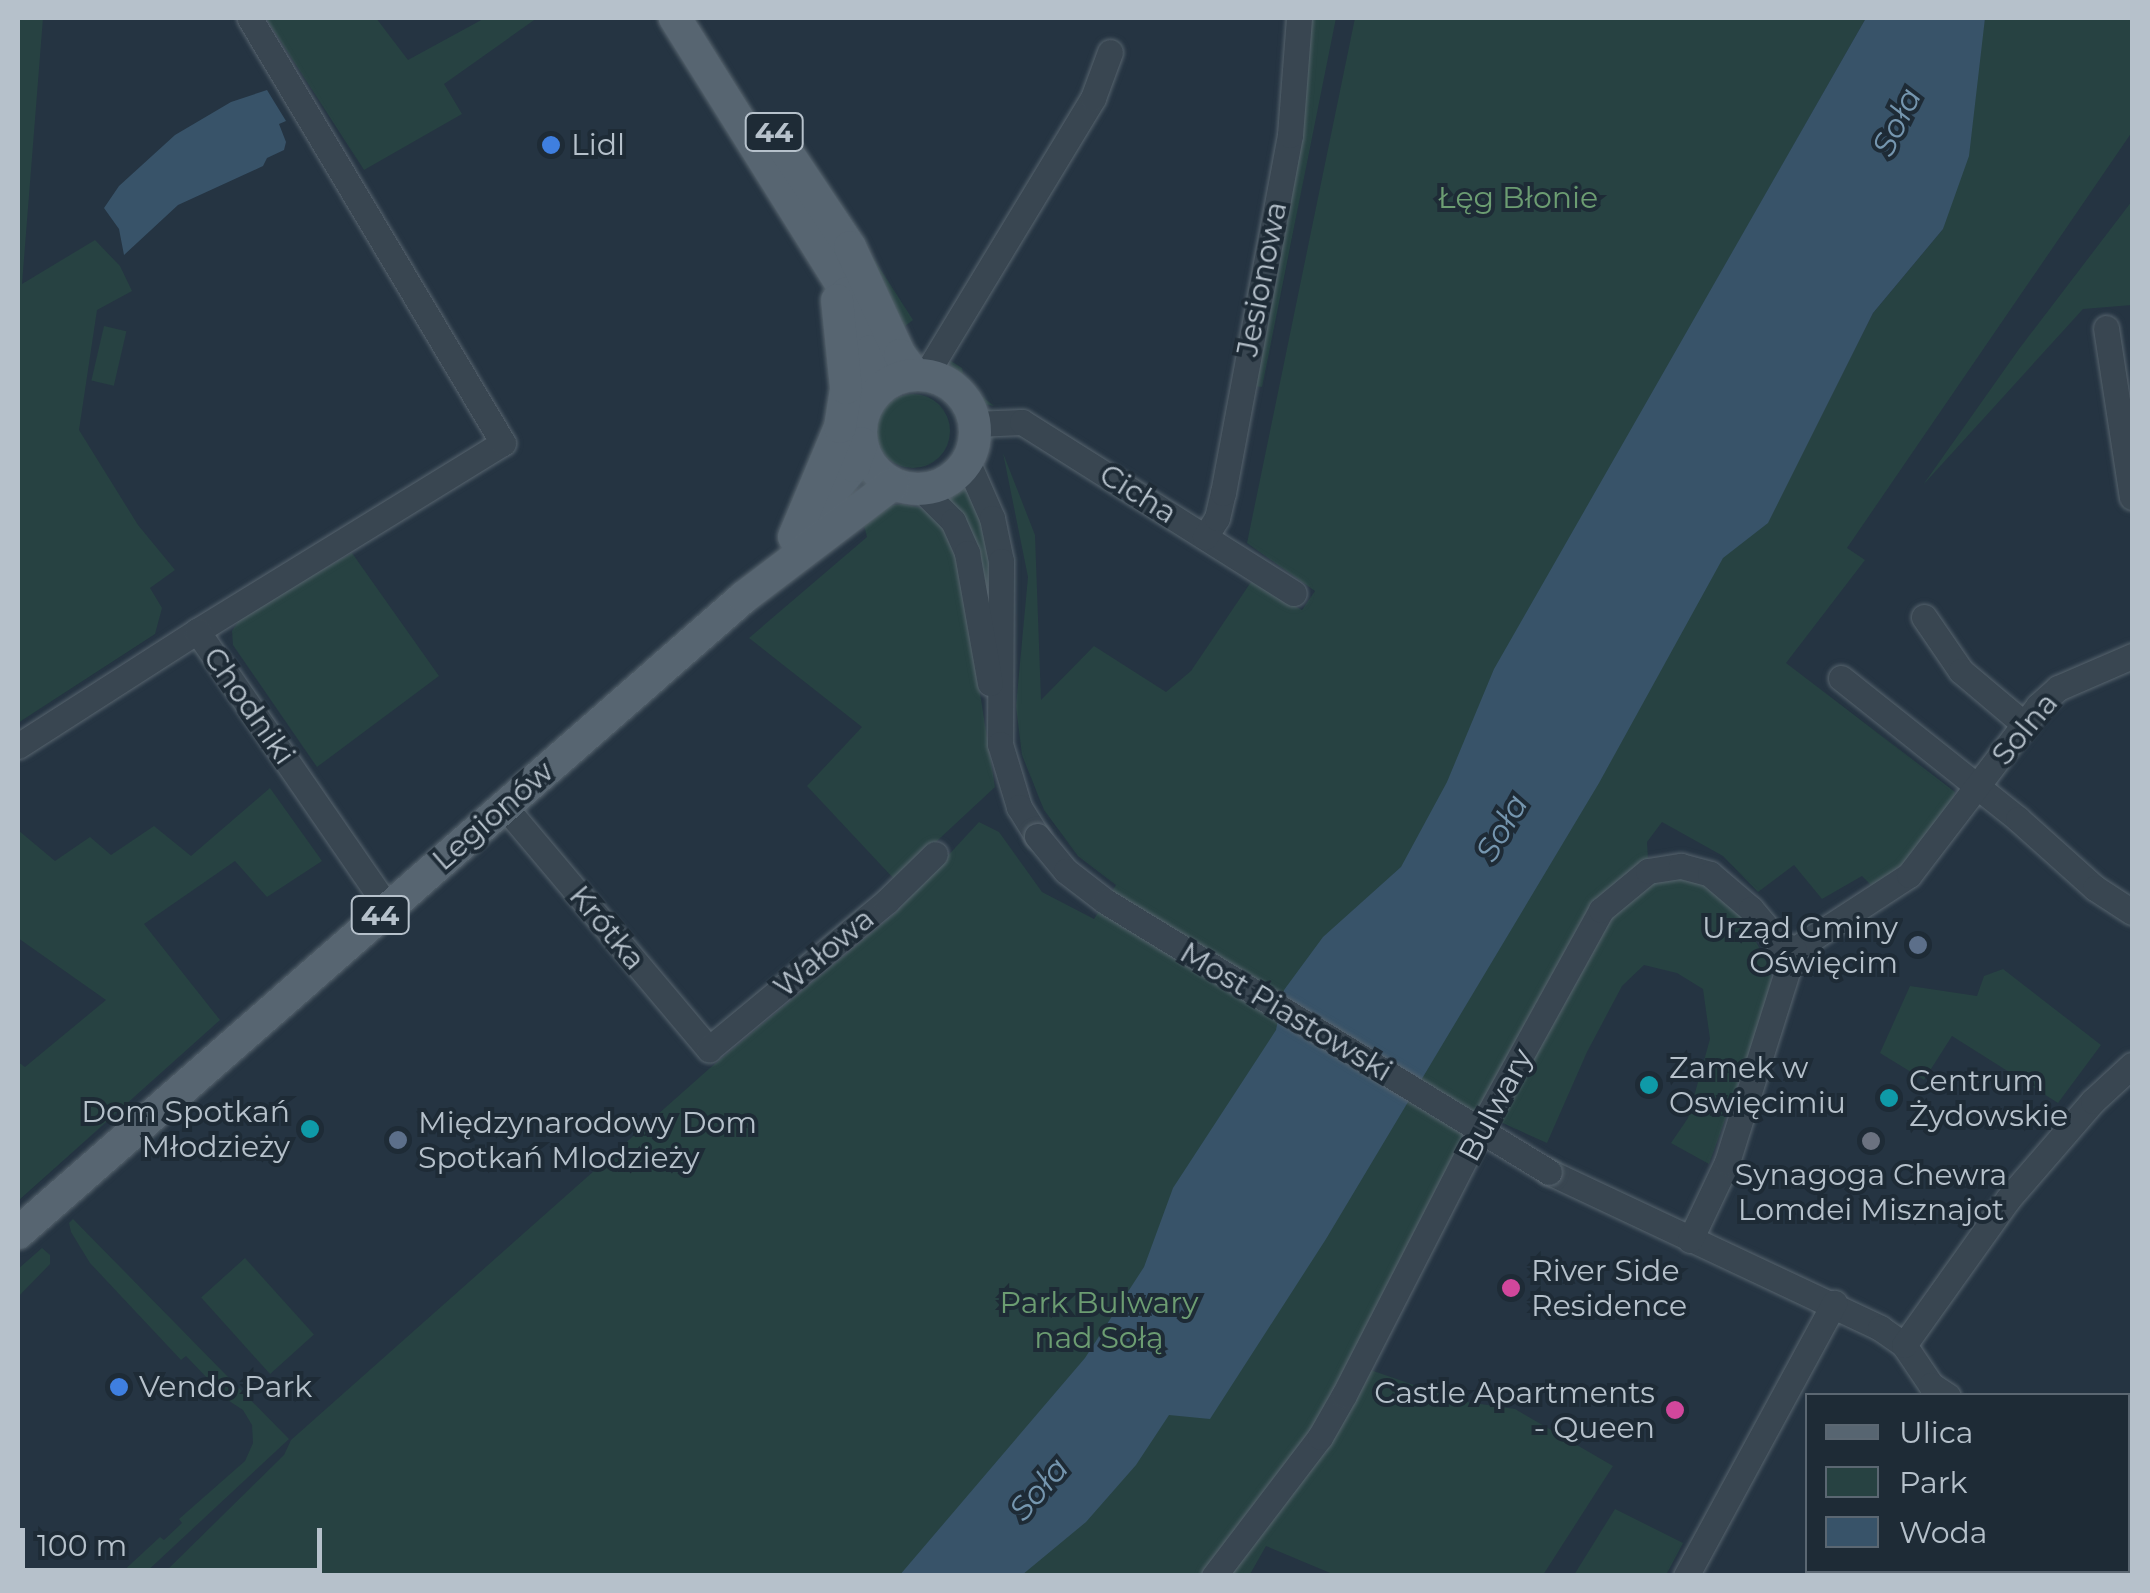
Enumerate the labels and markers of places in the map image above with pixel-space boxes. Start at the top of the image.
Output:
place label: Lidl [571,127,625,163]
marker: Lidl [540,134,562,156]
place label: Urząd Gminy Oświęcim [1702,910,1898,980]
marker: Urząd Gminy Oświęcim [1907,934,1929,956]
place label: Zamek w Oswięcimiu [1669,1050,1846,1120]
place label: Centrum Żydowskie [1909,1063,2068,1134]
marker: Zamek w Oswięcimiu [1638,1074,1660,1096]
marker: Centrum Żydowskie [1878,1087,1900,1109]
place label: Dom Spotkań Młodzieży [81,1094,290,1164]
place label: Międzynarodowy Dom Spotkań Mlodzieży [418,1105,757,1176]
marker: Dom Spotkań Młodzieży [299,1118,321,1140]
marker: Międzynarodowy Dom Spotkań Mlodzieży [387,1129,409,1151]
marker: Synagoga Chewra Lomdei Misznajot [1860,1130,1882,1152]
place label: Synagoga Chewra Lomdei Misznajot [1735,1157,2007,1228]
place label: River Side Residence [1531,1253,1687,1324]
marker: River Side Residence [1500,1277,1522,1299]
place label: Vendo Park [139,1369,312,1405]
place label: Castle Apartments - Queen [1374,1375,1655,1446]
marker: Vendo Park [108,1376,130,1398]
marker: Castle Apartments - Queen [1664,1399,1686,1421]

